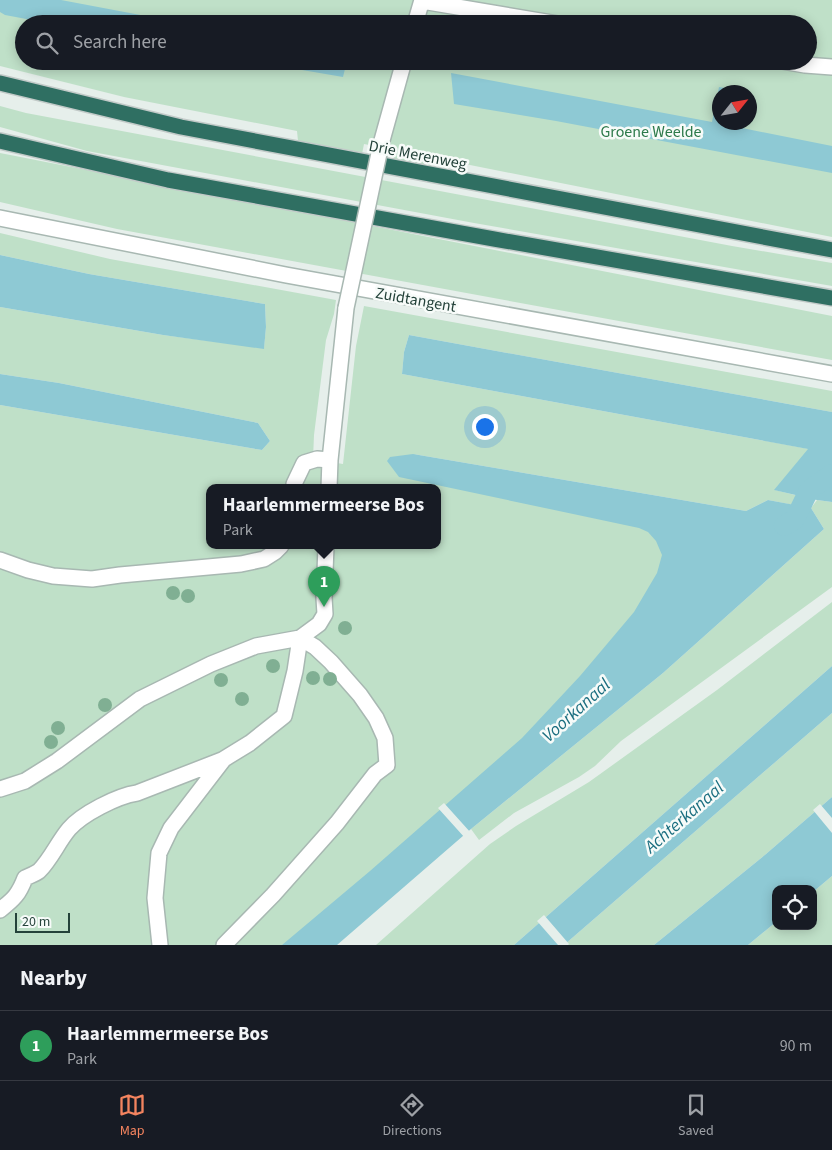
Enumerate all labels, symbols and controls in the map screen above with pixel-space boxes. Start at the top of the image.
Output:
search box [15,15,817,70]
icon: search [33,29,61,57]
text: Search here [73,29,167,56]
north arrow [712,85,757,130]
park label: Groene Weelde [600,121,702,143]
street label: Drie Merenweg [367,135,469,175]
street label: Zuidtangent [374,282,459,318]
your location [472,414,498,440]
popup [206,484,441,549]
text: Haarlemmermeerse Bos [223,492,424,519]
text: Park [223,519,253,541]
pin: 1 [308,566,340,607]
water label: Voorkanaal [537,673,616,748]
water label: Achterkanaal [638,775,730,860]
map controls [772,885,817,930]
button: locate [772,885,817,930]
scale bar [15,910,70,933]
text: 20 m [22,912,50,932]
text: Nearby [20,963,87,993]
text: Haarlemmermeerse Bos [67,1021,268,1048]
text: 1 [32,1035,40,1057]
text: 90 m [780,1035,812,1057]
text: Park [67,1048,97,1070]
tab: Map [118,1091,146,1141]
tab: Directions [382,1091,442,1141]
tab: Saved [678,1091,714,1141]

